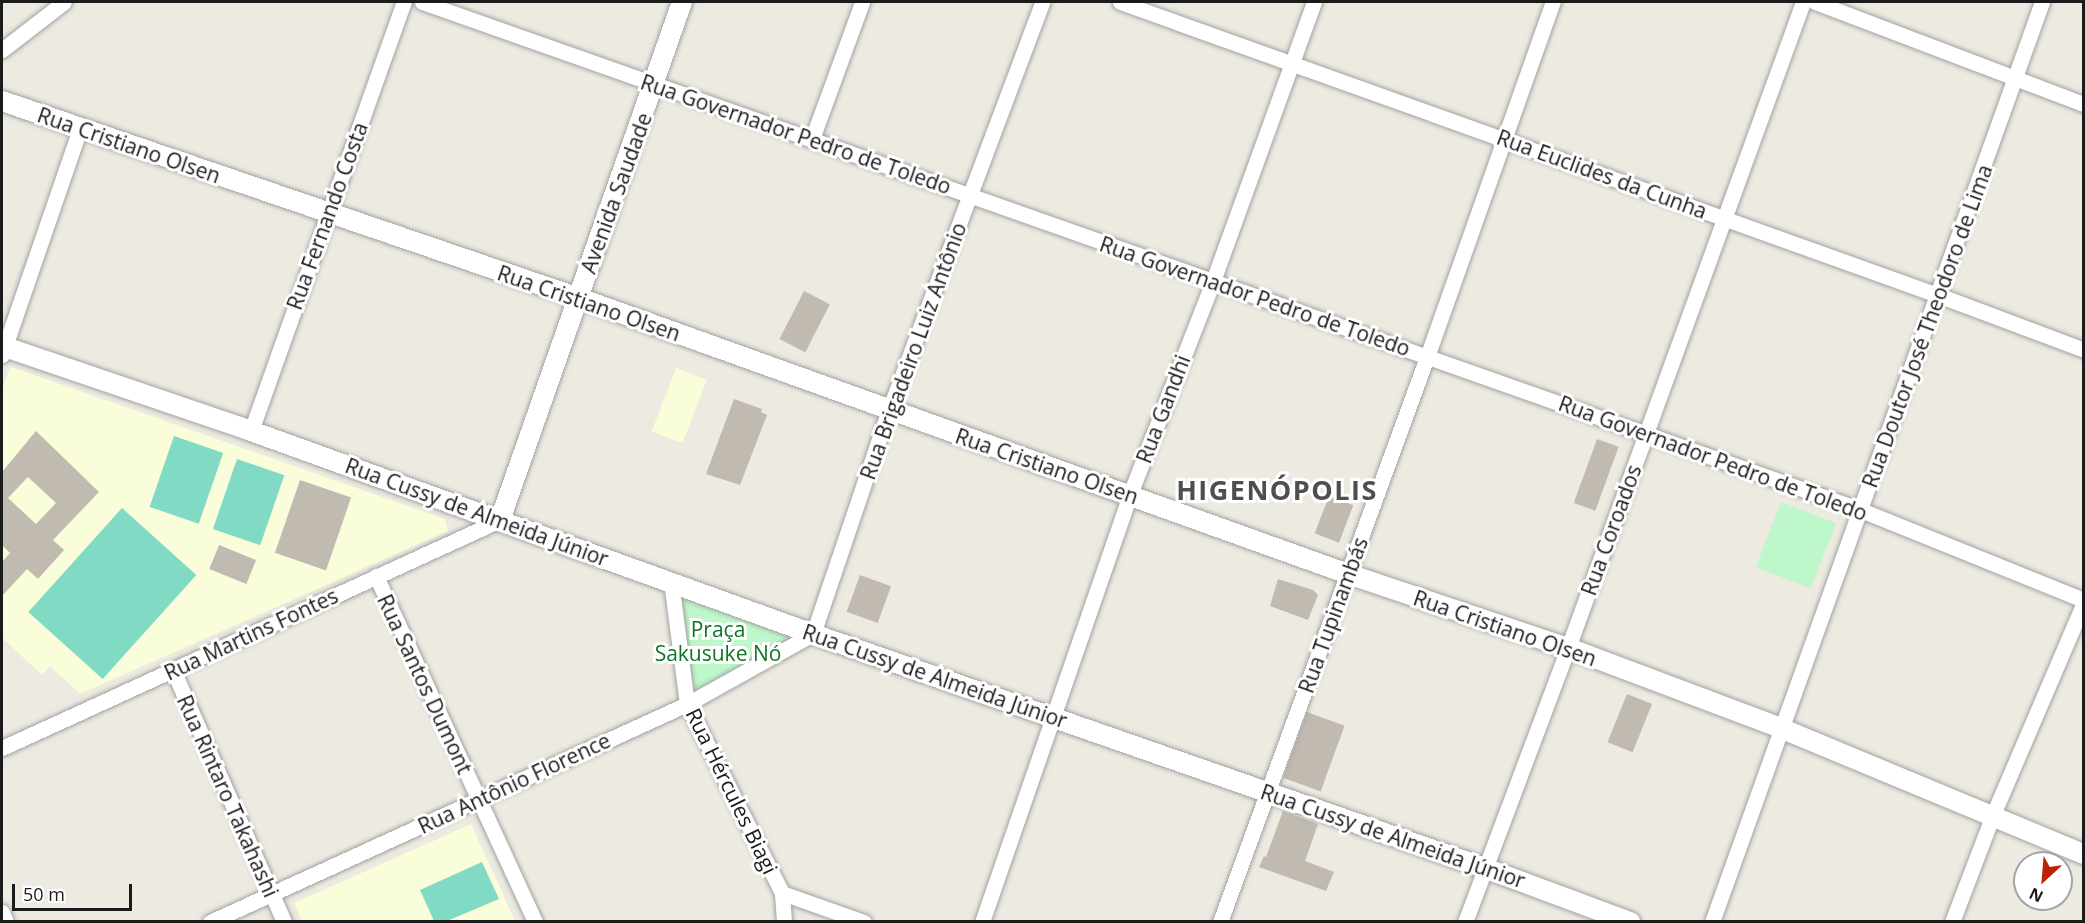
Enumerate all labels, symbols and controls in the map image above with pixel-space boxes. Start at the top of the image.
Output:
street label: Rua Governador Pedro de Toledo [637,69,955,199]
street label: Rua Cristiano Olsen [34,102,224,188]
street label: Avenida Saudade [575,109,657,277]
street label: Rua Fernando Costa [281,119,373,313]
street label: Rua Euclides da Cunha [1493,124,1711,224]
street label: Rua Doutor José Theodoro de Lima [1857,161,1997,491]
street label: Rua Brigadeiro Luiz Antônio [855,219,971,483]
street label: Rua Governador Pedro de Toledo [1096,231,1414,361]
street label: Rua Cristiano Olsen [494,260,684,346]
street label: Rua Gandhi [1131,351,1195,467]
street label: Rua Governador Pedro de Toledo [1555,390,1871,526]
street label: Rua Cristiano Olsen [952,423,1142,509]
street label: Rua Cussy de Almeida Júnior [342,453,612,571]
street label: Rua Coroados [1576,461,1646,599]
district label: HIGENÓPOLIS [1176,474,1378,506]
street label: Rua Tupinambás [1293,534,1373,696]
street label: Rua Martins Fontes [160,583,342,685]
street label: Rua Cristiano Olsen [1410,585,1600,671]
street label: Rua Santos Dumont [372,590,478,778]
park label: Praça Sakusuke Nó [655,616,781,666]
street label: Rua Cussy de Almeida Júnior [799,619,1071,733]
street label: Rua Rintaro Takahashi [172,691,284,901]
street label: Rua Hércules Biagi [681,704,783,878]
street label: Rua Antônio Florence [414,727,614,839]
street label: Rua Cussy de Almeida Júnior [1257,779,1529,893]
north arrow [2013,851,2073,911]
scale bar [15,872,135,910]
text: 50 m [23,882,65,906]
text: N [2025,883,2047,908]

